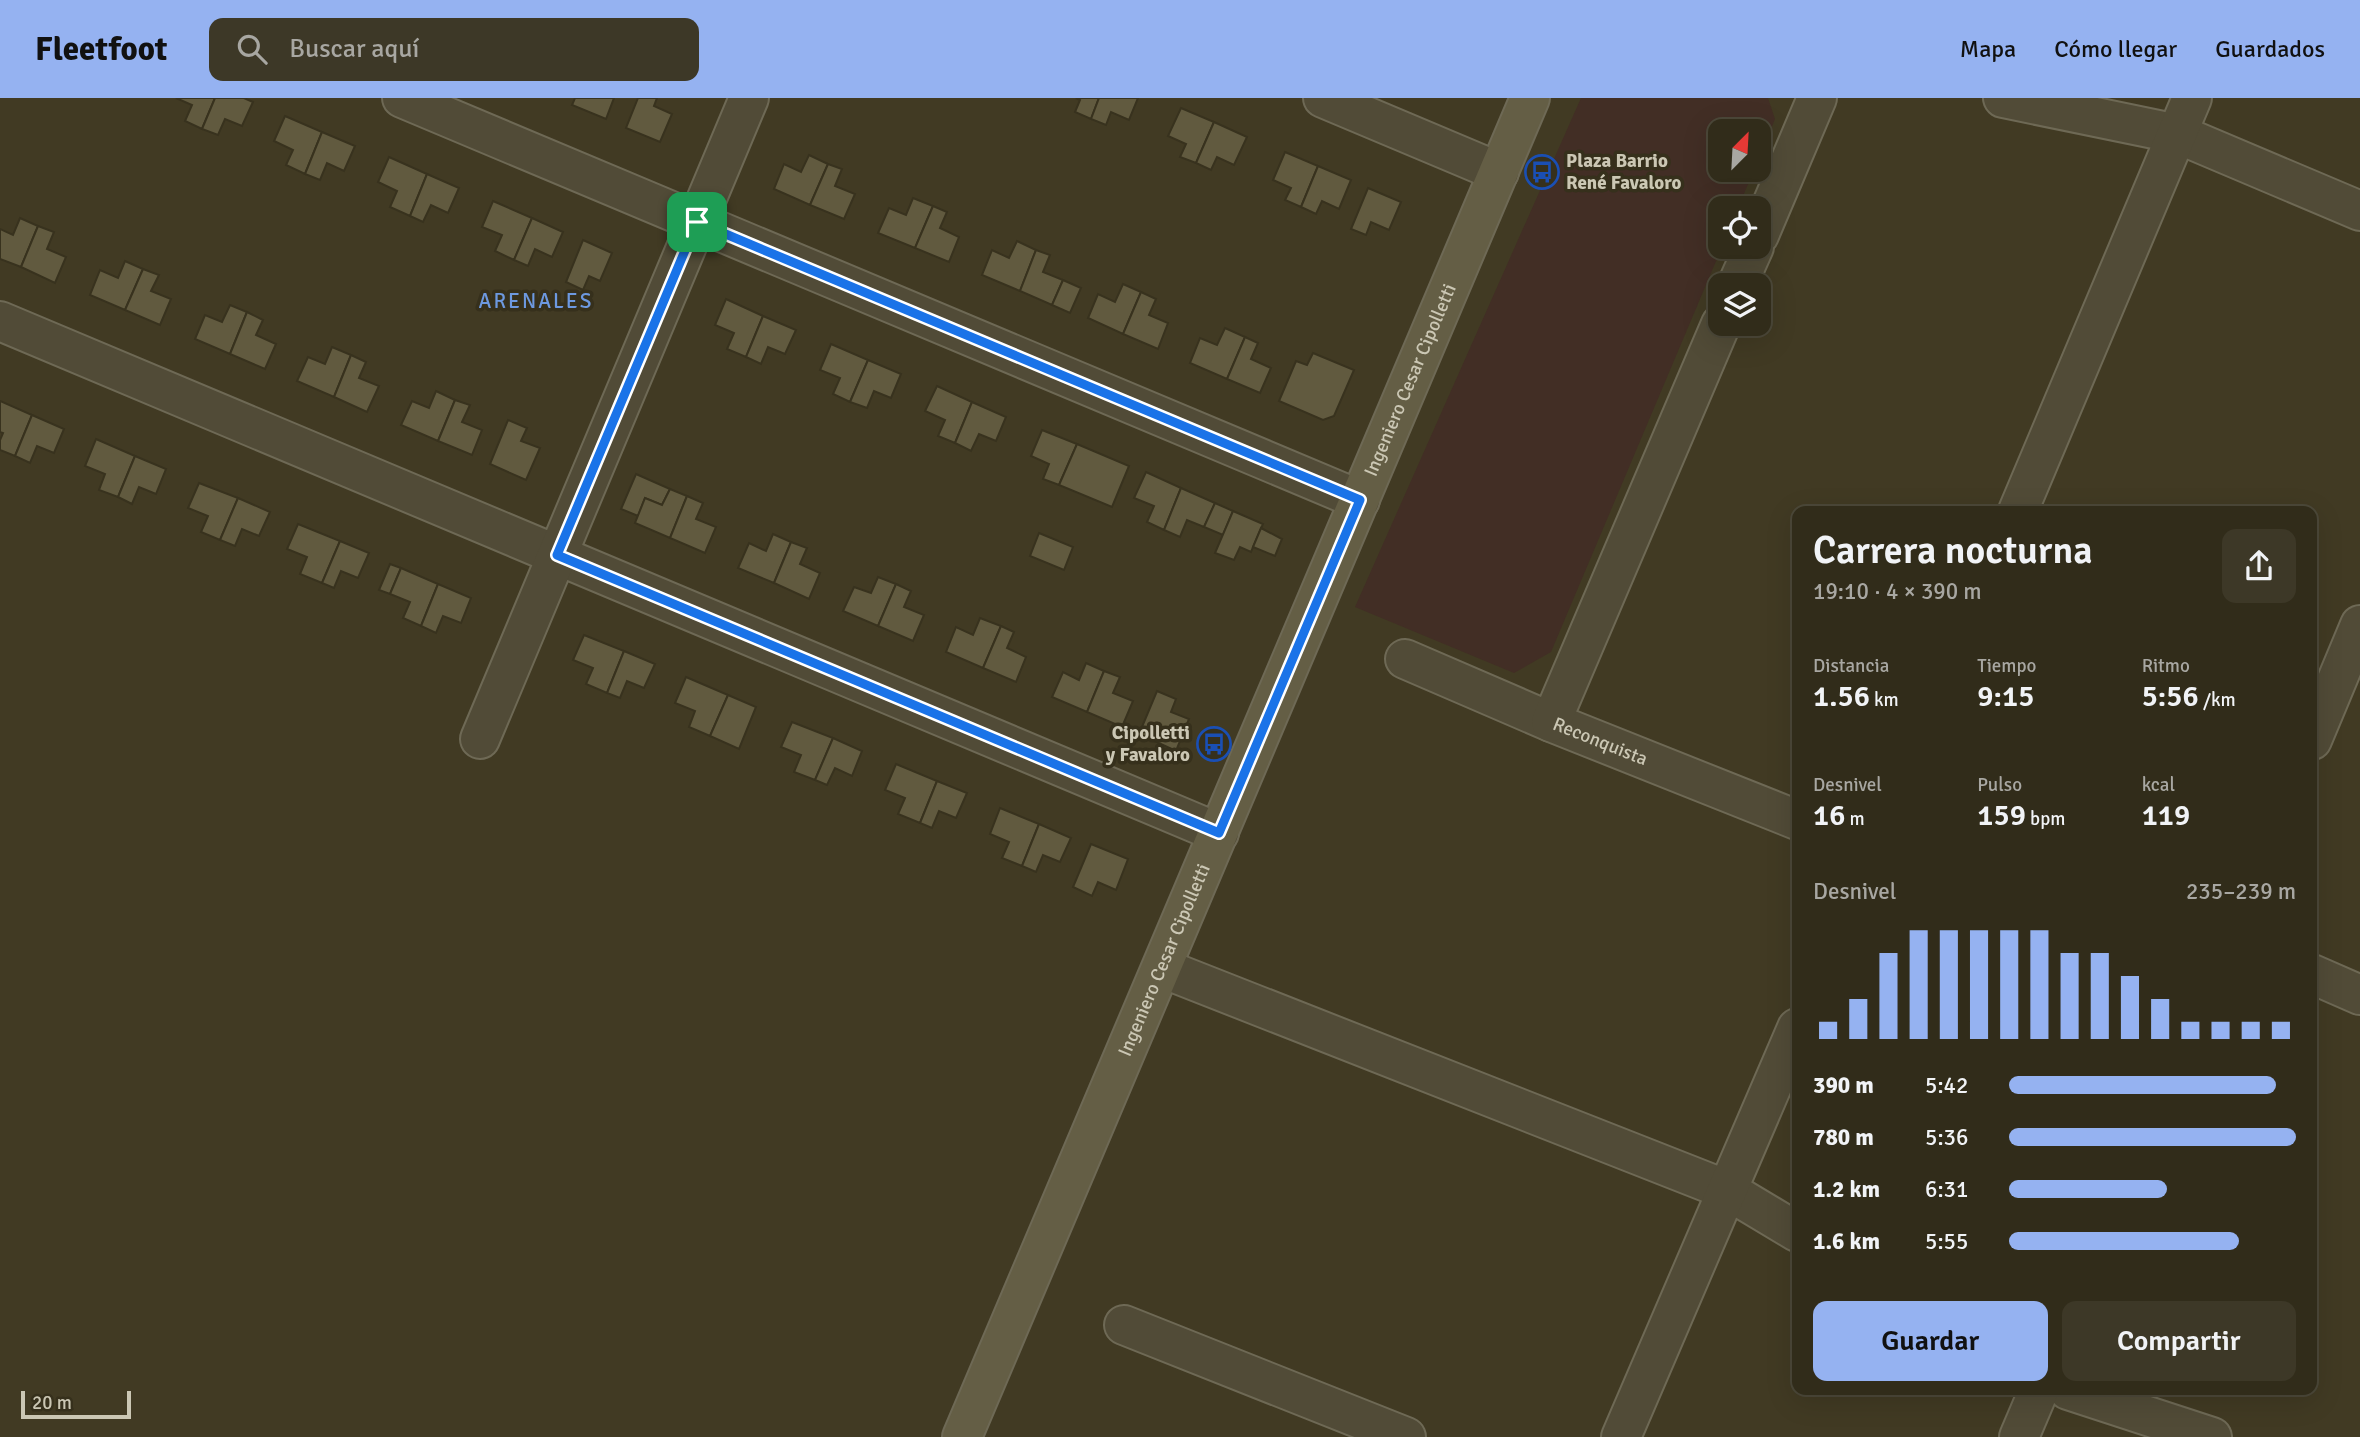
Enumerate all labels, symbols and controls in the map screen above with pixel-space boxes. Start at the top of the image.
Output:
search box [209,18,699,81]
text: Fleetfoot [35,29,167,70]
icon: search [233,30,271,68]
text: Buscar aquí [289,33,419,65]
text: Mapa [1960,34,2016,64]
text: Cómo llegar [2054,34,2177,64]
text: Guardados [2215,34,2325,64]
north arrow [1708,119,1771,182]
map controls [1708,119,1771,336]
place label: Plaza Barrio René Favaloro [1566,149,1681,195]
bus stop icon: Plaza Barrio René Favaloro [1523,153,1561,191]
pin [667,192,727,252]
button: locate [1708,196,1771,259]
icon: arrive [678,203,716,241]
button: layers [1708,273,1771,336]
street label: Ingeniero Cesar Cipolletti [1359,280,1462,480]
district label: ARENALES [479,288,593,314]
text: Carrera nocturna [1813,527,2093,574]
button: share [2222,529,2296,603]
text: 19:10 · 4 × 390 m [1813,577,1982,606]
text: Distancia [1813,654,1889,678]
text: Tiempo [1977,654,2036,678]
text: Ritmo [2142,654,2190,678]
text: 1.56 [1813,678,1870,715]
text: 9:15 [1977,678,2034,715]
text: 5:56 [2142,678,2199,715]
text: km [1870,688,1899,712]
text: /km [2199,688,2236,712]
street label: Reconquista [1549,712,1651,771]
place label: Cipolletti y Favaloro [1105,721,1190,767]
bus stop icon: Cipolletti y Favaloro [1195,725,1233,763]
text: Desnivel [1813,773,1882,797]
text: Pulso [1977,773,2022,797]
text: kcal [2142,773,2175,797]
text: 16 [1813,797,1845,834]
text: 159 [1977,797,2026,834]
text: 119 [2142,797,2190,834]
text: m [1845,807,1865,831]
text: bpm [2026,807,2065,831]
street label: Ingeniero Cesar Cipolletti [1113,860,1216,1060]
text: Desnivel [1813,877,1896,906]
text: 235–239 m [2186,877,2296,906]
text: 390 m [1813,1071,1874,1100]
text: 5:42 [1925,1071,1968,1100]
text: 780 m [1813,1123,1874,1152]
text: 5:36 [1925,1123,1968,1152]
text: 1.2 km [1813,1175,1880,1204]
text: 6:31 [1925,1175,1968,1204]
text: 1.6 km [1813,1227,1880,1256]
text: 5:55 [1925,1227,1968,1256]
button: Guardar [1813,1301,2048,1381]
button: Compartir [2062,1301,2296,1381]
scale bar [21,1388,131,1420]
text: 20 m [32,1391,72,1415]

